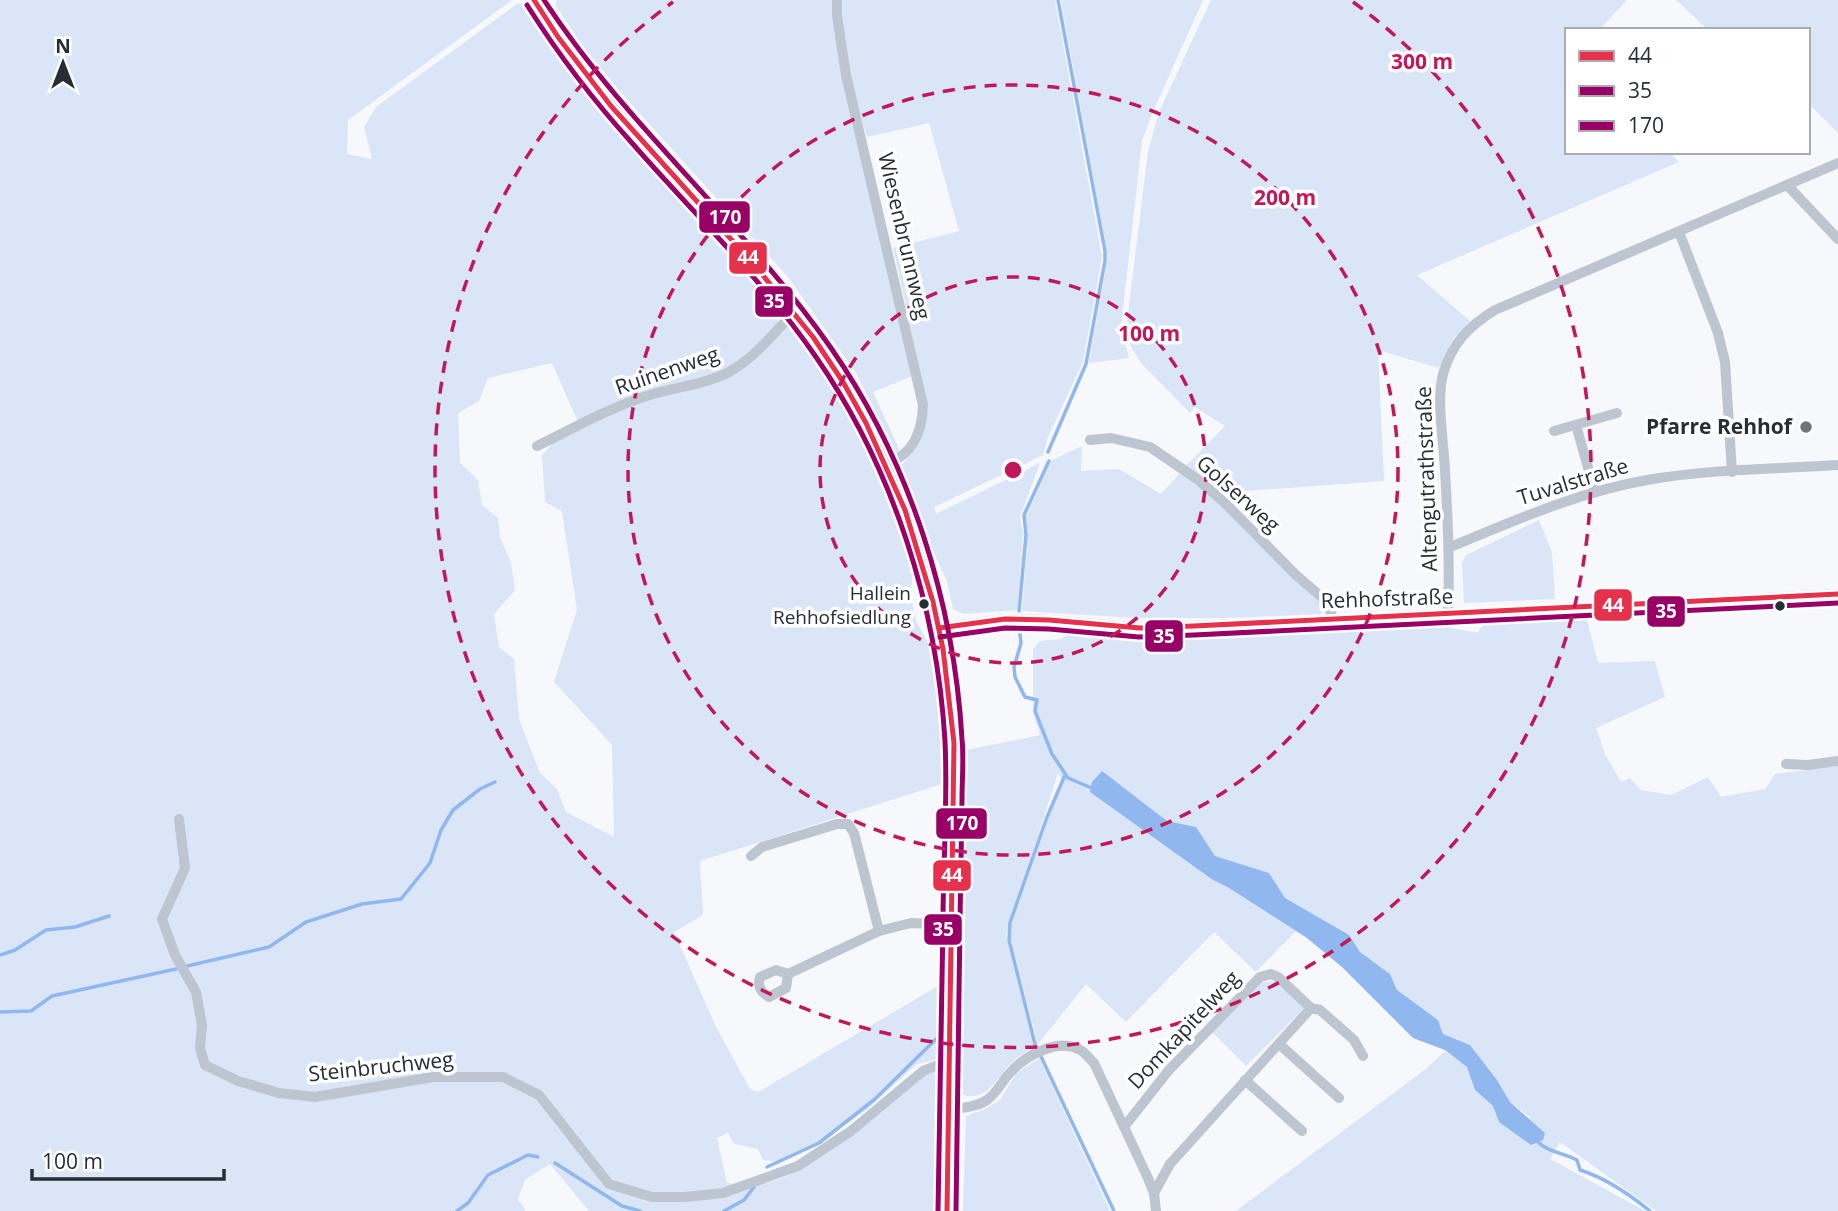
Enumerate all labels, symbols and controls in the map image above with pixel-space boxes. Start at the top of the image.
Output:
north arrow [28,28,98,98]
legend [1565,28,1810,154]
text: N [55,33,71,59]
text: 44 [1628,41,1652,69]
text: 300 m [1391,47,1453,75]
text: 35 [1628,76,1652,104]
text: 170 [1628,111,1664,139]
street label: Wiesenbrunnweg [872,149,938,322]
text: 200 m [1254,183,1316,211]
line badge: 170 [698,200,751,234]
text: 170 [709,204,741,230]
line badge: 44 [728,241,768,275]
text: 44 [737,244,759,270]
line badge: 35 [754,285,794,318]
text: 35 [763,288,785,314]
text: 100 m [1118,319,1180,347]
street label: Ruinenweg [611,339,722,401]
street label: Altengutrathstraße [1409,386,1443,572]
place label: Pfarre Rehhof [1646,412,1794,440]
marker: Pfarre Rehhof [1798,419,1814,435]
street label: Golserweg [1191,448,1286,538]
street label: Tuvalstraße [1514,451,1632,511]
centre of rings [1001,458,1025,482]
place label: Hallein Rehhofsiedlung [773,580,911,630]
street label: Rehhofstraße [1320,582,1454,614]
line badge: 44 [1593,588,1633,622]
text: 44 [1602,592,1624,618]
line badge: 35 [1646,595,1686,628]
marker: Hallein Rehhofsiedlung [917,597,931,611]
text: 35 [1655,598,1677,624]
unlabelled marker [1773,599,1787,613]
line badge: 35 [1144,619,1184,653]
text: 35 [1153,623,1175,649]
line badge: 170 [935,807,988,840]
text: 170 [946,810,978,836]
line badge: 44 [932,859,972,892]
text: 44 [941,862,963,888]
line badge: 35 [923,913,963,946]
text: 35 [932,916,954,942]
street label: Domkapitelweg [1121,964,1245,1095]
street label: Steinbruchweg [307,1044,455,1088]
scale bar [32,1138,224,1182]
text: 100 m [42,1147,103,1175]

